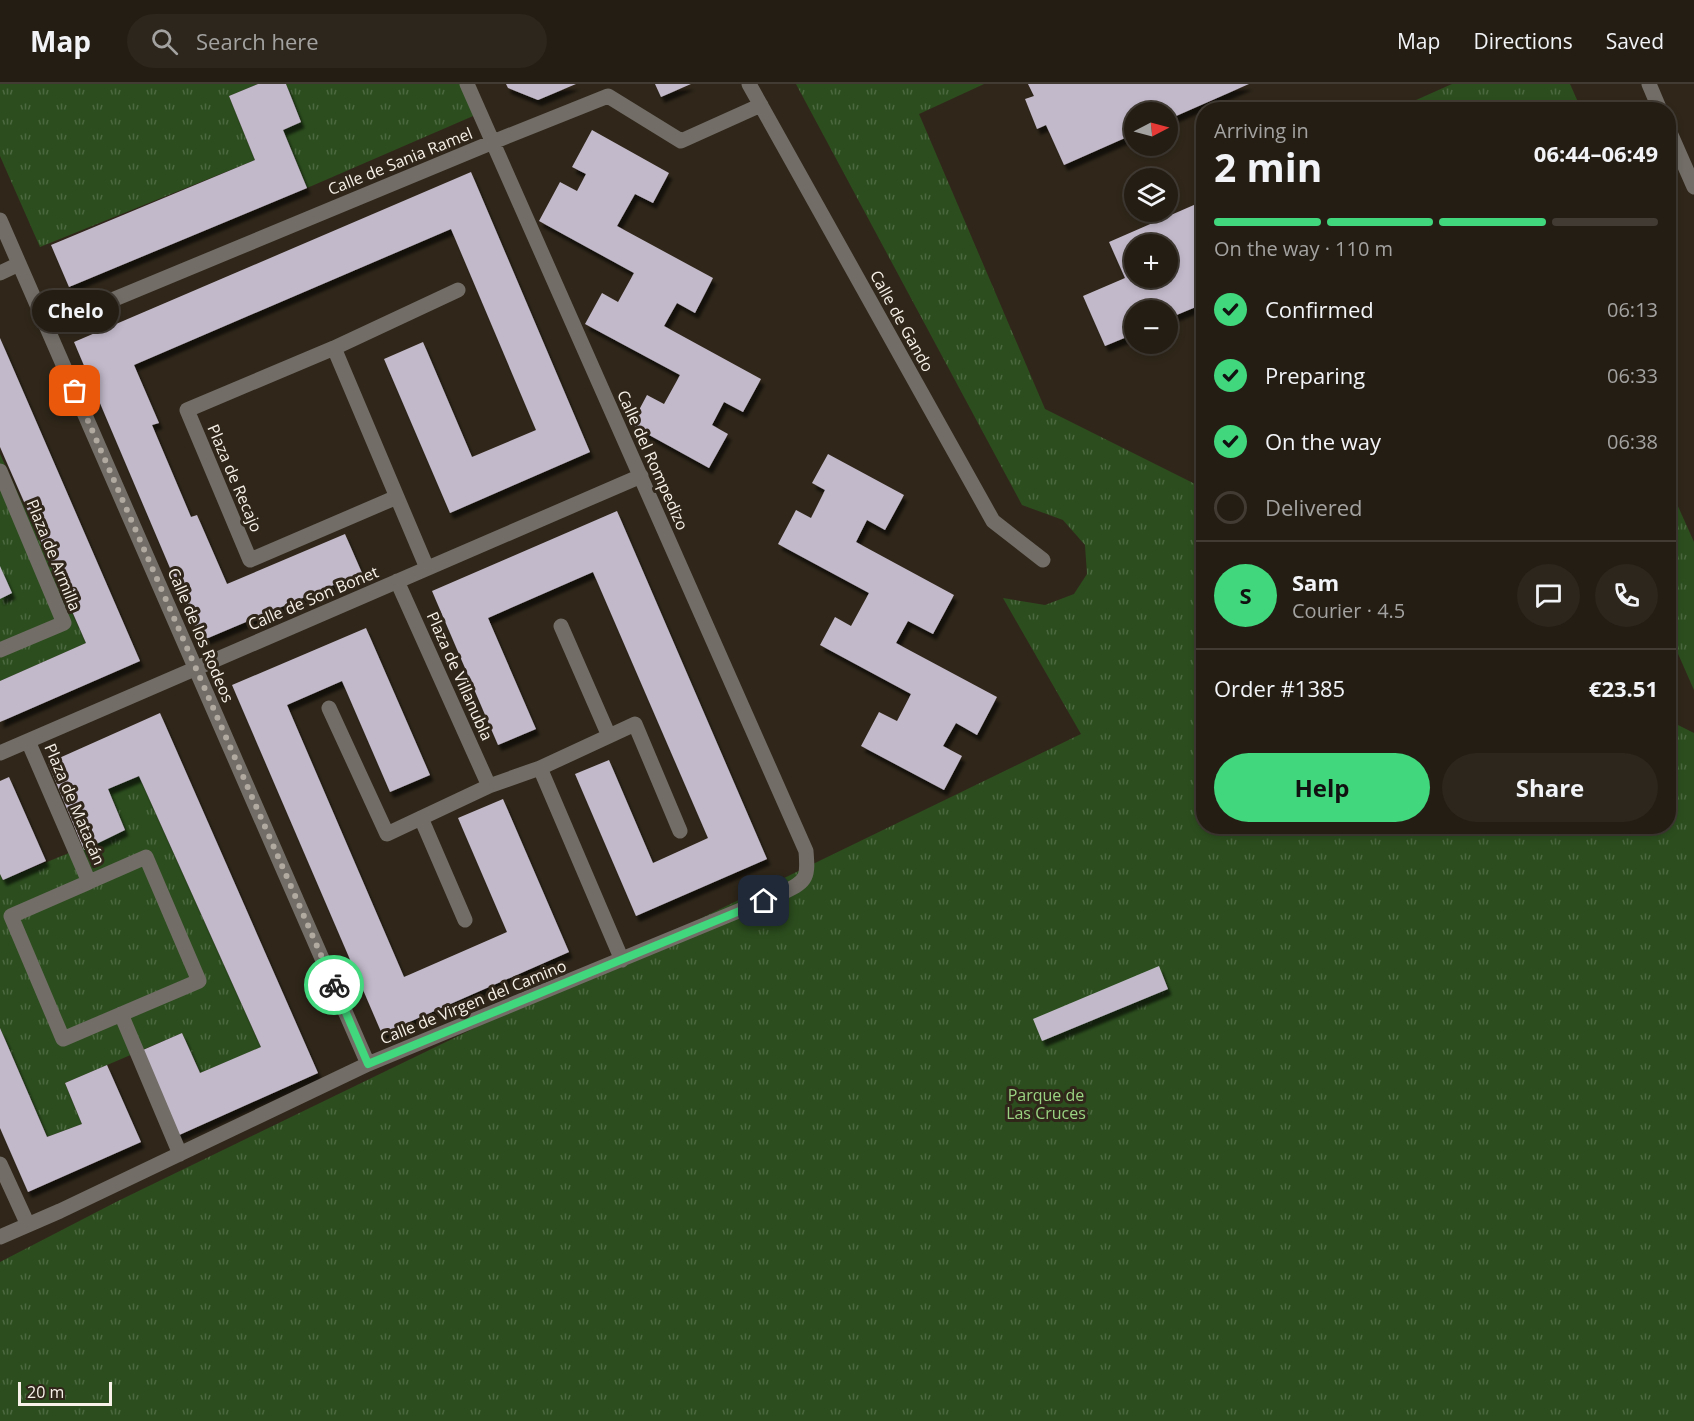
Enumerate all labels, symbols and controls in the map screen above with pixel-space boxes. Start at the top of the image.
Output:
search box [127,14,547,68]
text: Map [30,22,91,60]
icon: search [148,25,181,58]
text: Search here [196,26,319,56]
text: Map [1397,27,1440,55]
text: Directions [1473,27,1573,55]
text: Saved [1606,27,1664,55]
north arrow [1124,102,1178,156]
map controls [1124,102,1178,354]
text: Arriving in [1214,117,1309,144]
street label: Calle de Sania Ramel [324,122,476,200]
text: 06:44–06:49 [1534,138,1658,168]
text: 2 min [1214,140,1322,193]
button: layers [1124,168,1178,222]
button: + [1124,234,1178,288]
text: On the way · 110 m [1214,235,1393,262]
street label: Calle de Gando [865,266,939,376]
callout: Chelo [32,289,118,331]
icon: check [1214,293,1247,326]
text: Confirmed [1265,294,1374,324]
text: 06:13 [1607,296,1658,323]
text: Chelo [47,297,104,324]
button: − [1124,300,1178,354]
icon: check [1214,359,1247,392]
text: Preparing [1265,360,1365,390]
text: 06:33 [1607,362,1658,389]
pin [49,365,100,416]
icon: bag [58,374,91,407]
street label: Calle del Rompedizo [612,386,694,534]
street label: Plaza de Recajo [202,421,268,535]
icon: check [1214,425,1247,458]
text: On the way [1265,426,1381,456]
text: 06:38 [1607,428,1658,455]
text: Delivered [1265,492,1363,522]
street label: Plaza de Armilla [22,496,86,614]
street label: Calle de Son Bonet [244,560,382,635]
street label: Calle de los Rodeos [163,564,239,706]
button: chat [1517,564,1580,627]
button: phone [1595,564,1658,627]
text: Sam [1292,567,1339,597]
text: S [1239,580,1252,610]
text: Courier · 4.5 [1292,597,1405,624]
street label: Plaza de Villanubla [422,608,498,744]
text: Order #1385 [1214,673,1345,703]
text: €23.51 [1589,673,1658,703]
street label: Plaza de Matacán [39,740,111,868]
button: Help [1214,753,1430,822]
button: Share [1442,753,1658,822]
pin [738,875,789,926]
icon: home [747,884,780,917]
courier [304,955,364,1015]
street label: Calle de Virgen del Camino [377,955,569,1049]
icon: bike [318,969,351,1002]
park label: Parque de Las Cruces [1006,1084,1086,1124]
scale bar [18,1379,112,1406]
text: 20 m [27,1381,64,1403]

